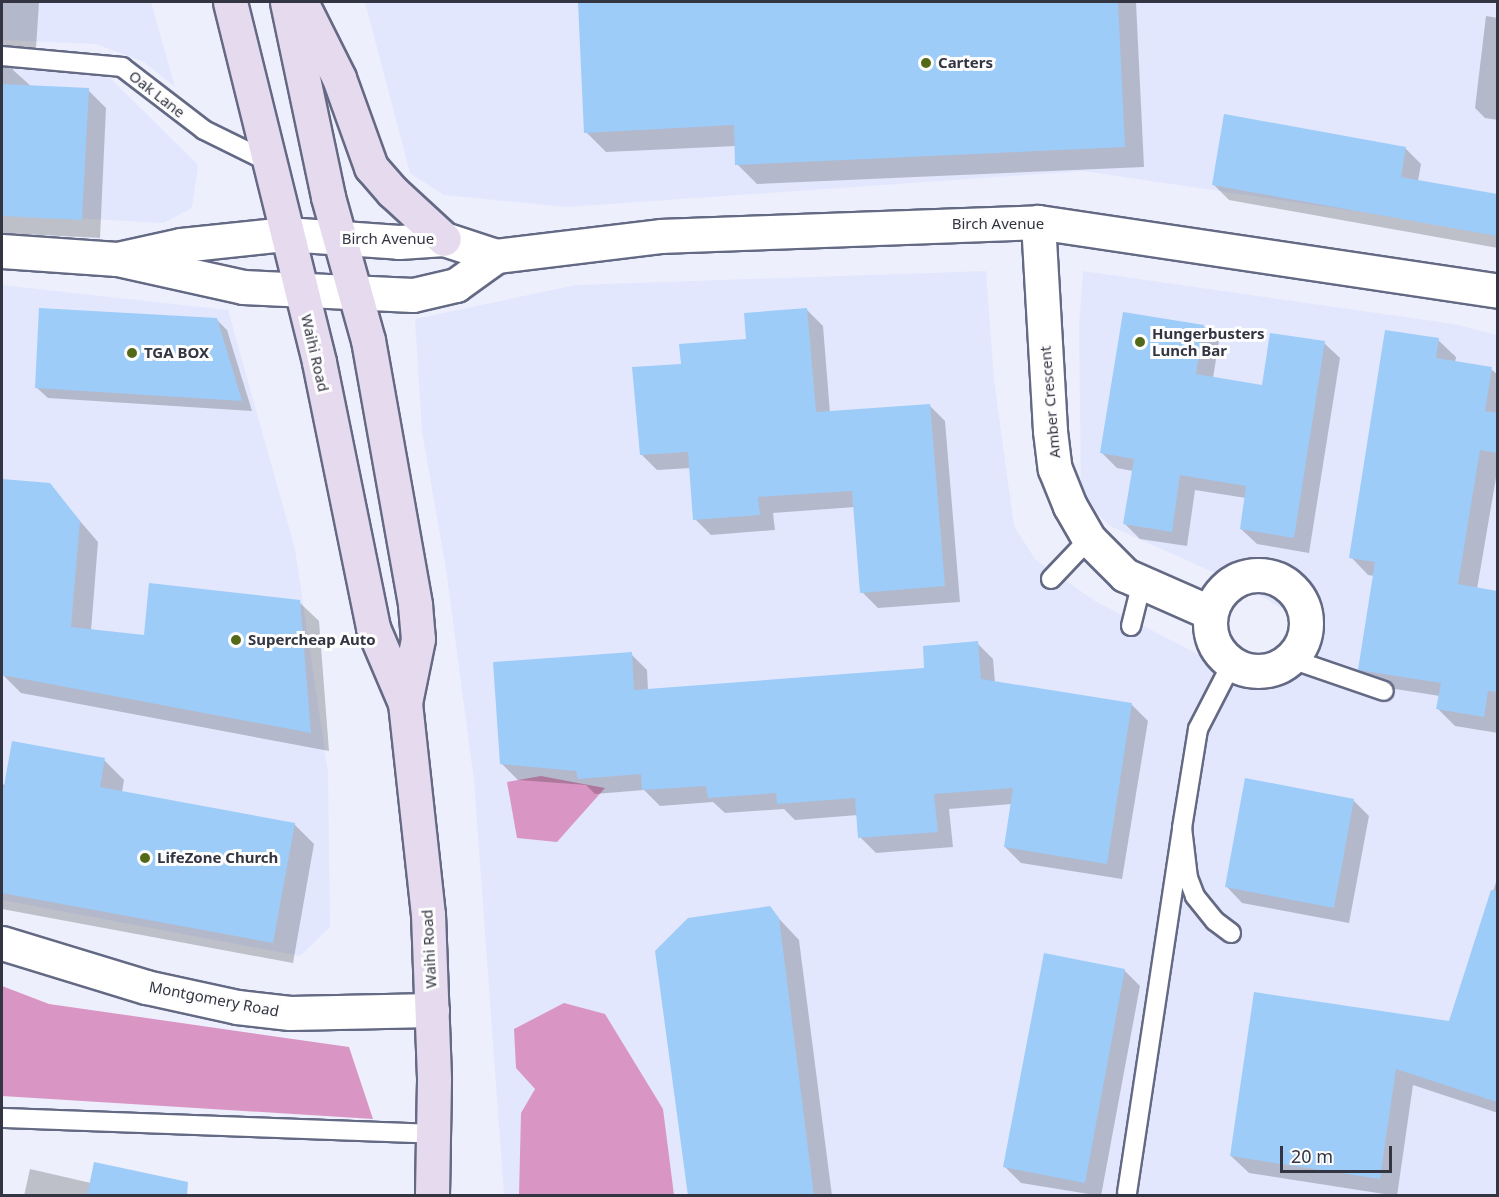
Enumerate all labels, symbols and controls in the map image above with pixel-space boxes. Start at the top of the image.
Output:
place label: Carters [938,54,993,72]
marker: Carters [919,56,933,70]
street label: Oak Lane [125,67,189,121]
street label: Birch Avenue [952,215,1044,233]
street label: Birch Avenue [342,230,434,248]
street label: Waihi Road [297,312,333,394]
place label: Hungerbusters Lunch Bar [1152,324,1265,359]
marker: Hungerbusters Lunch Bar [1133,335,1147,349]
place label: TGA BOX [144,344,209,362]
street label: Amber Crescent [1036,345,1064,459]
marker: TGA BOX [125,346,139,360]
place label: Supercheap Auto [248,631,376,649]
marker: Supercheap Auto [229,633,243,647]
place label: LifeZone Church [157,849,278,867]
marker: LifeZone Church [138,851,152,865]
street label: Waihi Road [418,909,440,989]
street label: Montgomery Road [148,978,280,1020]
scale bar [1283,1134,1396,1172]
text: 20 m [1291,1144,1333,1168]

